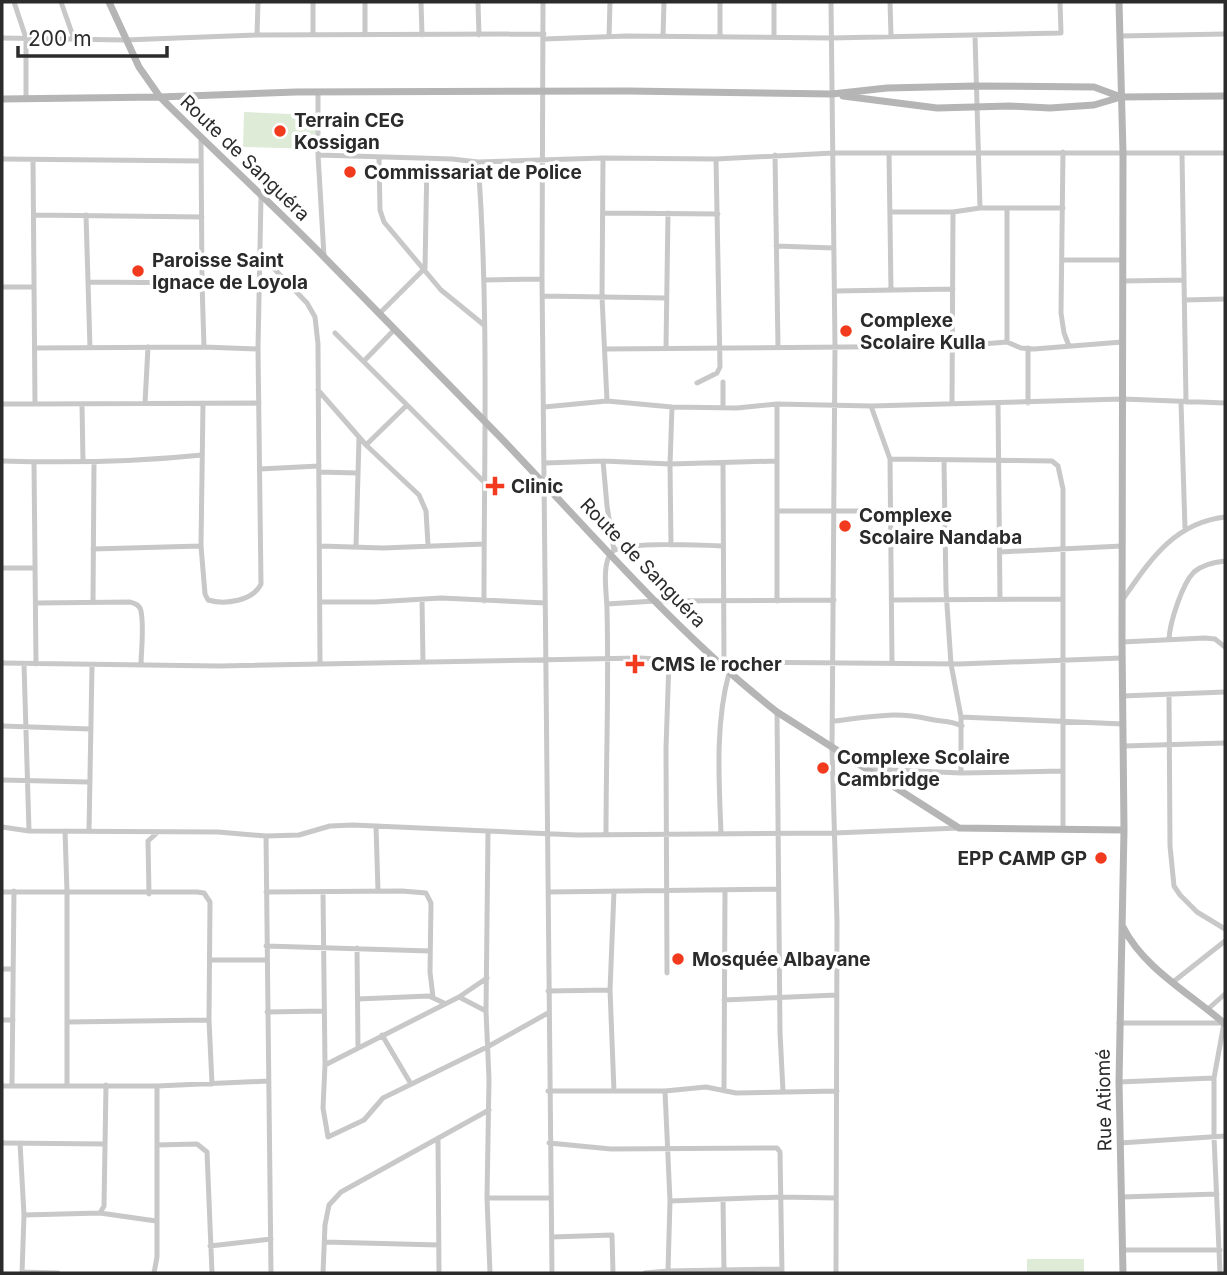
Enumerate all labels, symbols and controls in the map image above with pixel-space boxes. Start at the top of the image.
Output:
scale bar [18,14,166,58]
text: 200 m [28,26,92,51]
street label: Route de Sanguéra [176,90,314,226]
place label: Terrain CEG Kossigan [294,109,404,154]
marker: Terrain CEG Kossigan [272,123,288,139]
place label: Commissariat de Police [364,161,582,184]
marker: Commissariat de Police [342,164,358,180]
place label: Paroisse Saint Ignace de Loyola [152,249,308,294]
marker: Paroisse Saint Ignace de Loyola [130,263,146,279]
place label: Complexe Scolaire Kulla [860,309,986,354]
marker: Complexe Scolaire Kulla [838,323,854,339]
place label: Clinic [511,475,564,498]
marker: Clinic [485,476,505,496]
street label: Route de Sanguéra [575,494,711,632]
place label: Complexe Scolaire Nandaba [859,504,1022,549]
marker: Complexe Scolaire Nandaba [837,518,853,534]
place label: CMS le rocher [651,653,782,676]
marker: CMS le rocher [625,654,645,674]
place label: Complexe Scolaire Cambridge [837,746,1010,791]
marker: Complexe Scolaire Cambridge [815,760,831,776]
place label: EPP CAMP GP [958,847,1087,870]
marker: EPP CAMP GP [1093,850,1109,866]
place label: Mosquée Albayane [692,948,871,971]
marker: Mosquée Albayane [670,951,686,967]
street label: Rue Atiomé [1092,1049,1116,1151]

